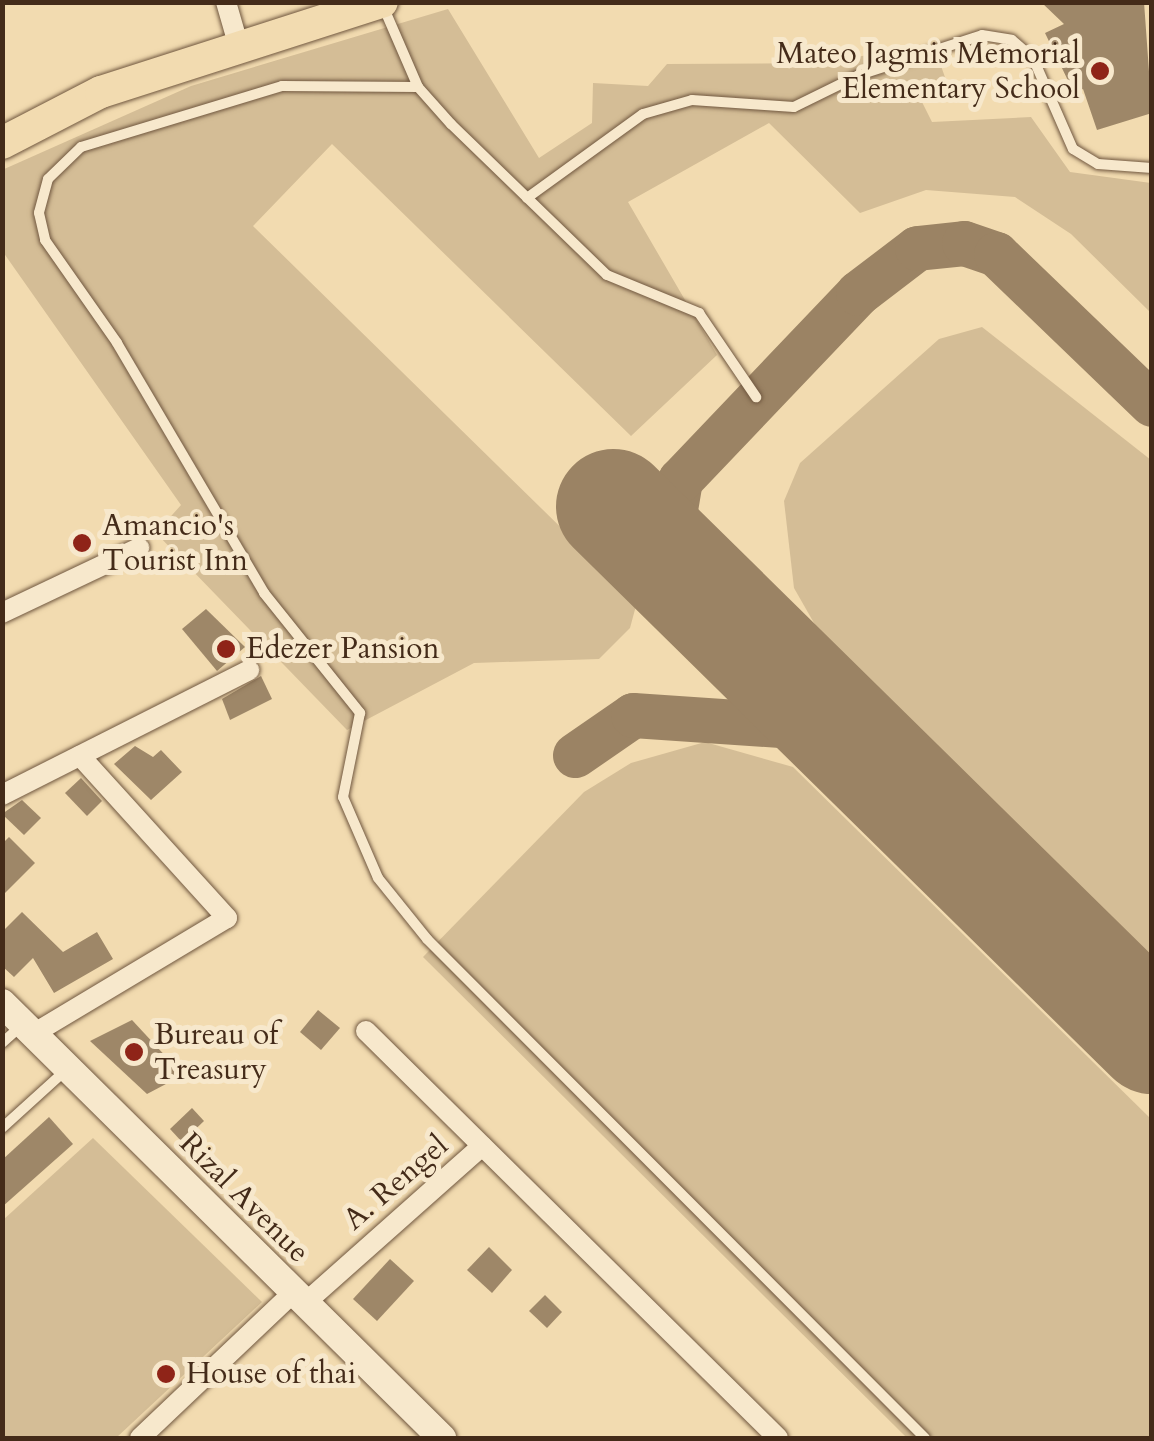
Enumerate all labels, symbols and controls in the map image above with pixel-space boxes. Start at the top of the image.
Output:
place label: Mateo Jagmis Memorial Elementary School [776,36,1080,106]
marker: Mateo Jagmis Memorial Elementary School [1089,60,1111,82]
place label: Amancio's Tourist Inn [102,508,248,578]
marker: Amancio's Tourist Inn [71,532,93,554]
place label: Edezer Pansion [246,631,440,667]
marker: Edezer Pansion [215,638,237,660]
place label: Bureau of Treasury [154,1017,278,1088]
marker: Bureau of Treasury [123,1041,145,1063]
street label: Rizal Avenue [172,1126,316,1270]
street label: A. Rengel [336,1128,456,1238]
place label: House of thai [186,1356,356,1392]
marker: House of thai [155,1363,177,1385]

